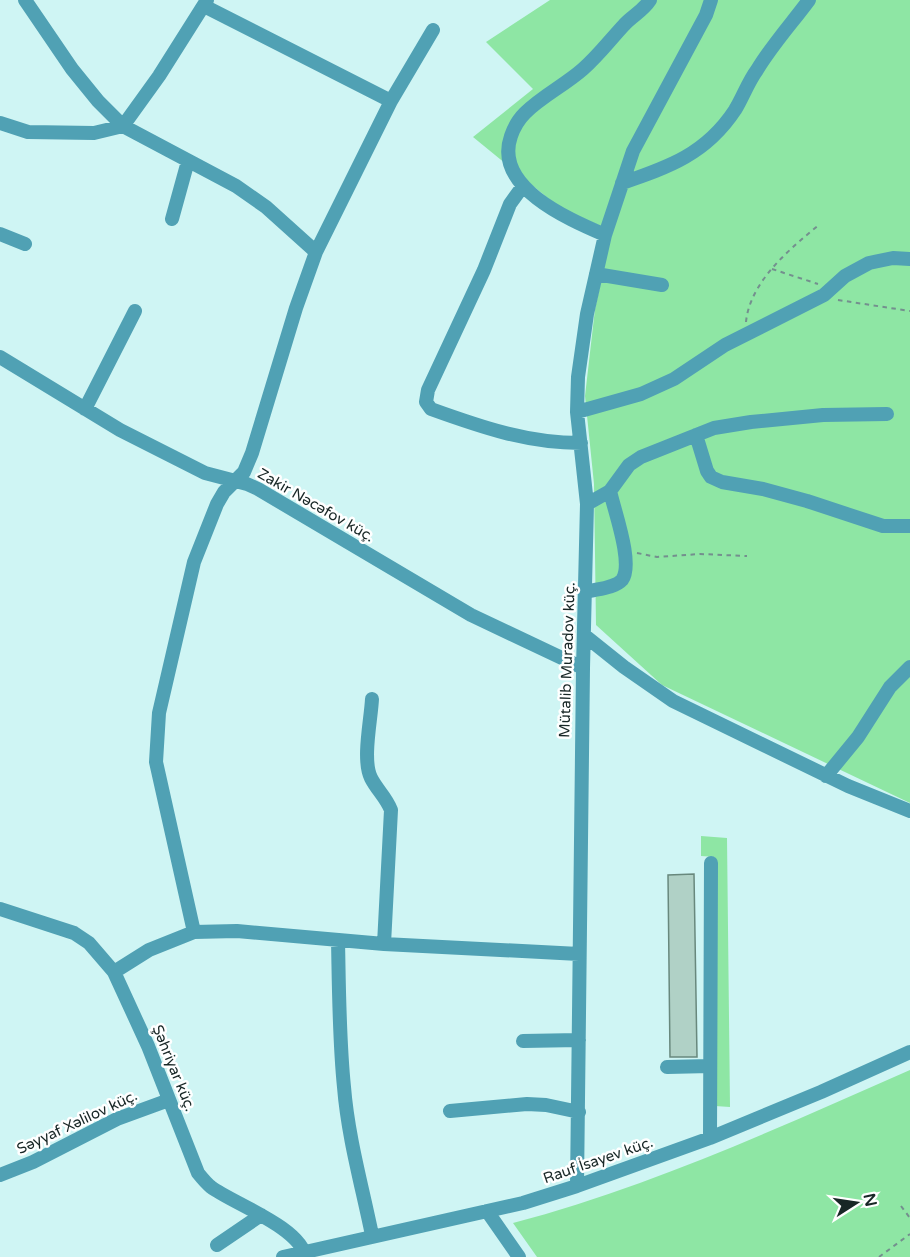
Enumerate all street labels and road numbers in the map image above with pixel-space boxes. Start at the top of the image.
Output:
street label: Zakir Nəcəfov küç. [255,464,377,546]
street label: Mütalib Muradov küç. [555,582,579,738]
street label: Şəhriyar küç. [148,1022,200,1114]
street label: Səyyaf Xəlilov küç. [14,1086,140,1158]
street label: Rauf İsayev küç. [541,1133,655,1187]

